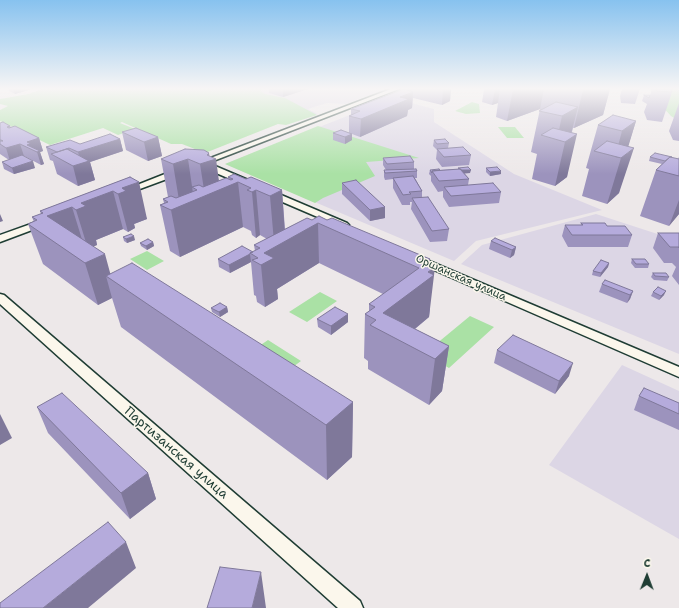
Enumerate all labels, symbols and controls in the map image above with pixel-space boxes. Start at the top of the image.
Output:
street label: Оршанская улица [414,252,508,304]
street label: Партизанская улица [121,404,231,502]
north arrow [627,556,667,596]
text: С [644,556,651,571]

